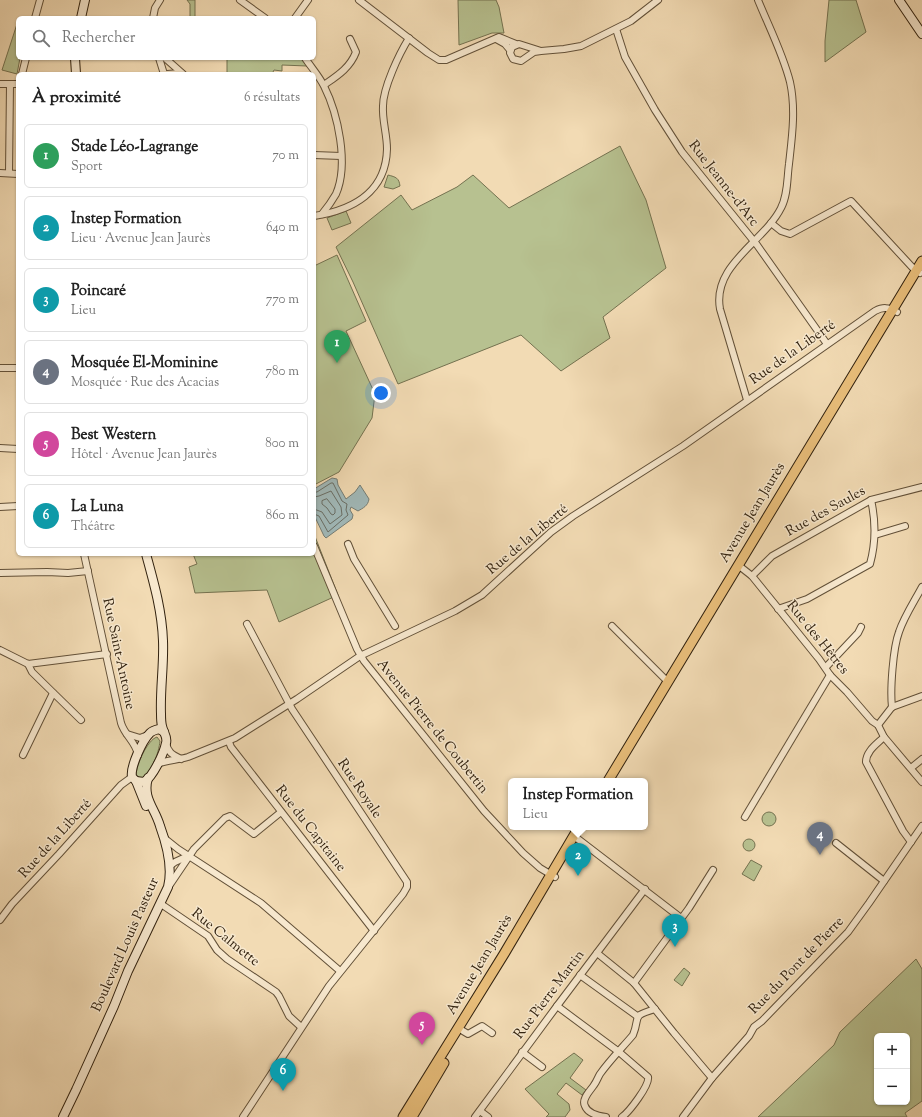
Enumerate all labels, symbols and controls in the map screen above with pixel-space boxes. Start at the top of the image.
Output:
search box [16,16,316,60]
icon: search [30,27,52,49]
text: Rechercher [62,28,135,49]
text: À proximité [32,86,121,110]
text: 6 résultats [244,89,300,107]
text: Stade Léo-Lagrange [71,137,198,158]
street label: Rue Jeanne-d'Arc [683,137,763,231]
text: 1 [44,147,48,165]
text: 70 m [272,147,299,165]
text: Sport [71,158,102,176]
text: Instep Formation [71,209,182,230]
text: 2 [43,219,49,237]
text: 640 m [266,219,299,237]
text: Lieu · Avenue Jean Jaurès [71,230,210,248]
text: Poincaré [71,281,126,302]
text: 3 [43,291,49,309]
text: 770 m [266,291,299,309]
text: Lieu [71,302,96,320]
street label: Rue de la Liberté [746,316,840,390]
pin: 1 [324,330,350,363]
text: Mosquée El-Mominine [71,353,218,374]
text: 4 [43,363,49,381]
text: 780 m [266,363,299,381]
text: Mosquée · Rue des Acacias [71,374,219,392]
your location [371,383,391,403]
text: Best Western [71,425,156,446]
text: 5 [44,435,48,453]
text: 800 m [265,435,299,453]
text: Hôtel · Avenue Jean Jaurès [71,446,217,464]
street label: Avenue Jean Jaurès [715,459,791,567]
street label: Rue des Saules [782,482,870,542]
text: La Luna [71,497,124,518]
street label: Rue de la Liberté [483,500,573,580]
text: 6 [43,507,49,525]
text: 860 m [266,507,299,525]
text: Théâtre [71,518,115,536]
street label: Rue Saint-Antoine [96,596,140,712]
street label: Rue des Hêtres [781,597,853,679]
street label: Avenue Pierre de Coubertin [371,655,493,799]
street label: Rue Royale [332,755,386,823]
popup [508,778,648,830]
street label: Rue du Capitaine [270,781,350,877]
text: Instep Formation [523,785,633,806]
street label: Rue de la Liberté [15,795,97,883]
text: Lieu [523,806,548,824]
pin: 4 [807,822,833,855]
pin: 2 [565,843,591,876]
street label: Boulevard Louis Pasteur [87,874,165,1015]
street label: Rue Calmette [187,904,263,972]
street label: Avenue Jean Jaurès [442,911,518,1019]
street label: Rue du Pont de Pierre [745,913,849,1019]
pin: 3 [662,914,688,947]
street label: Rue Pierre Martin [510,946,590,1044]
pin: 5 [409,1012,435,1045]
map controls [874,1033,910,1105]
button: + [874,1033,910,1069]
pin: 6 [270,1058,296,1091]
button: − [874,1069,910,1105]

